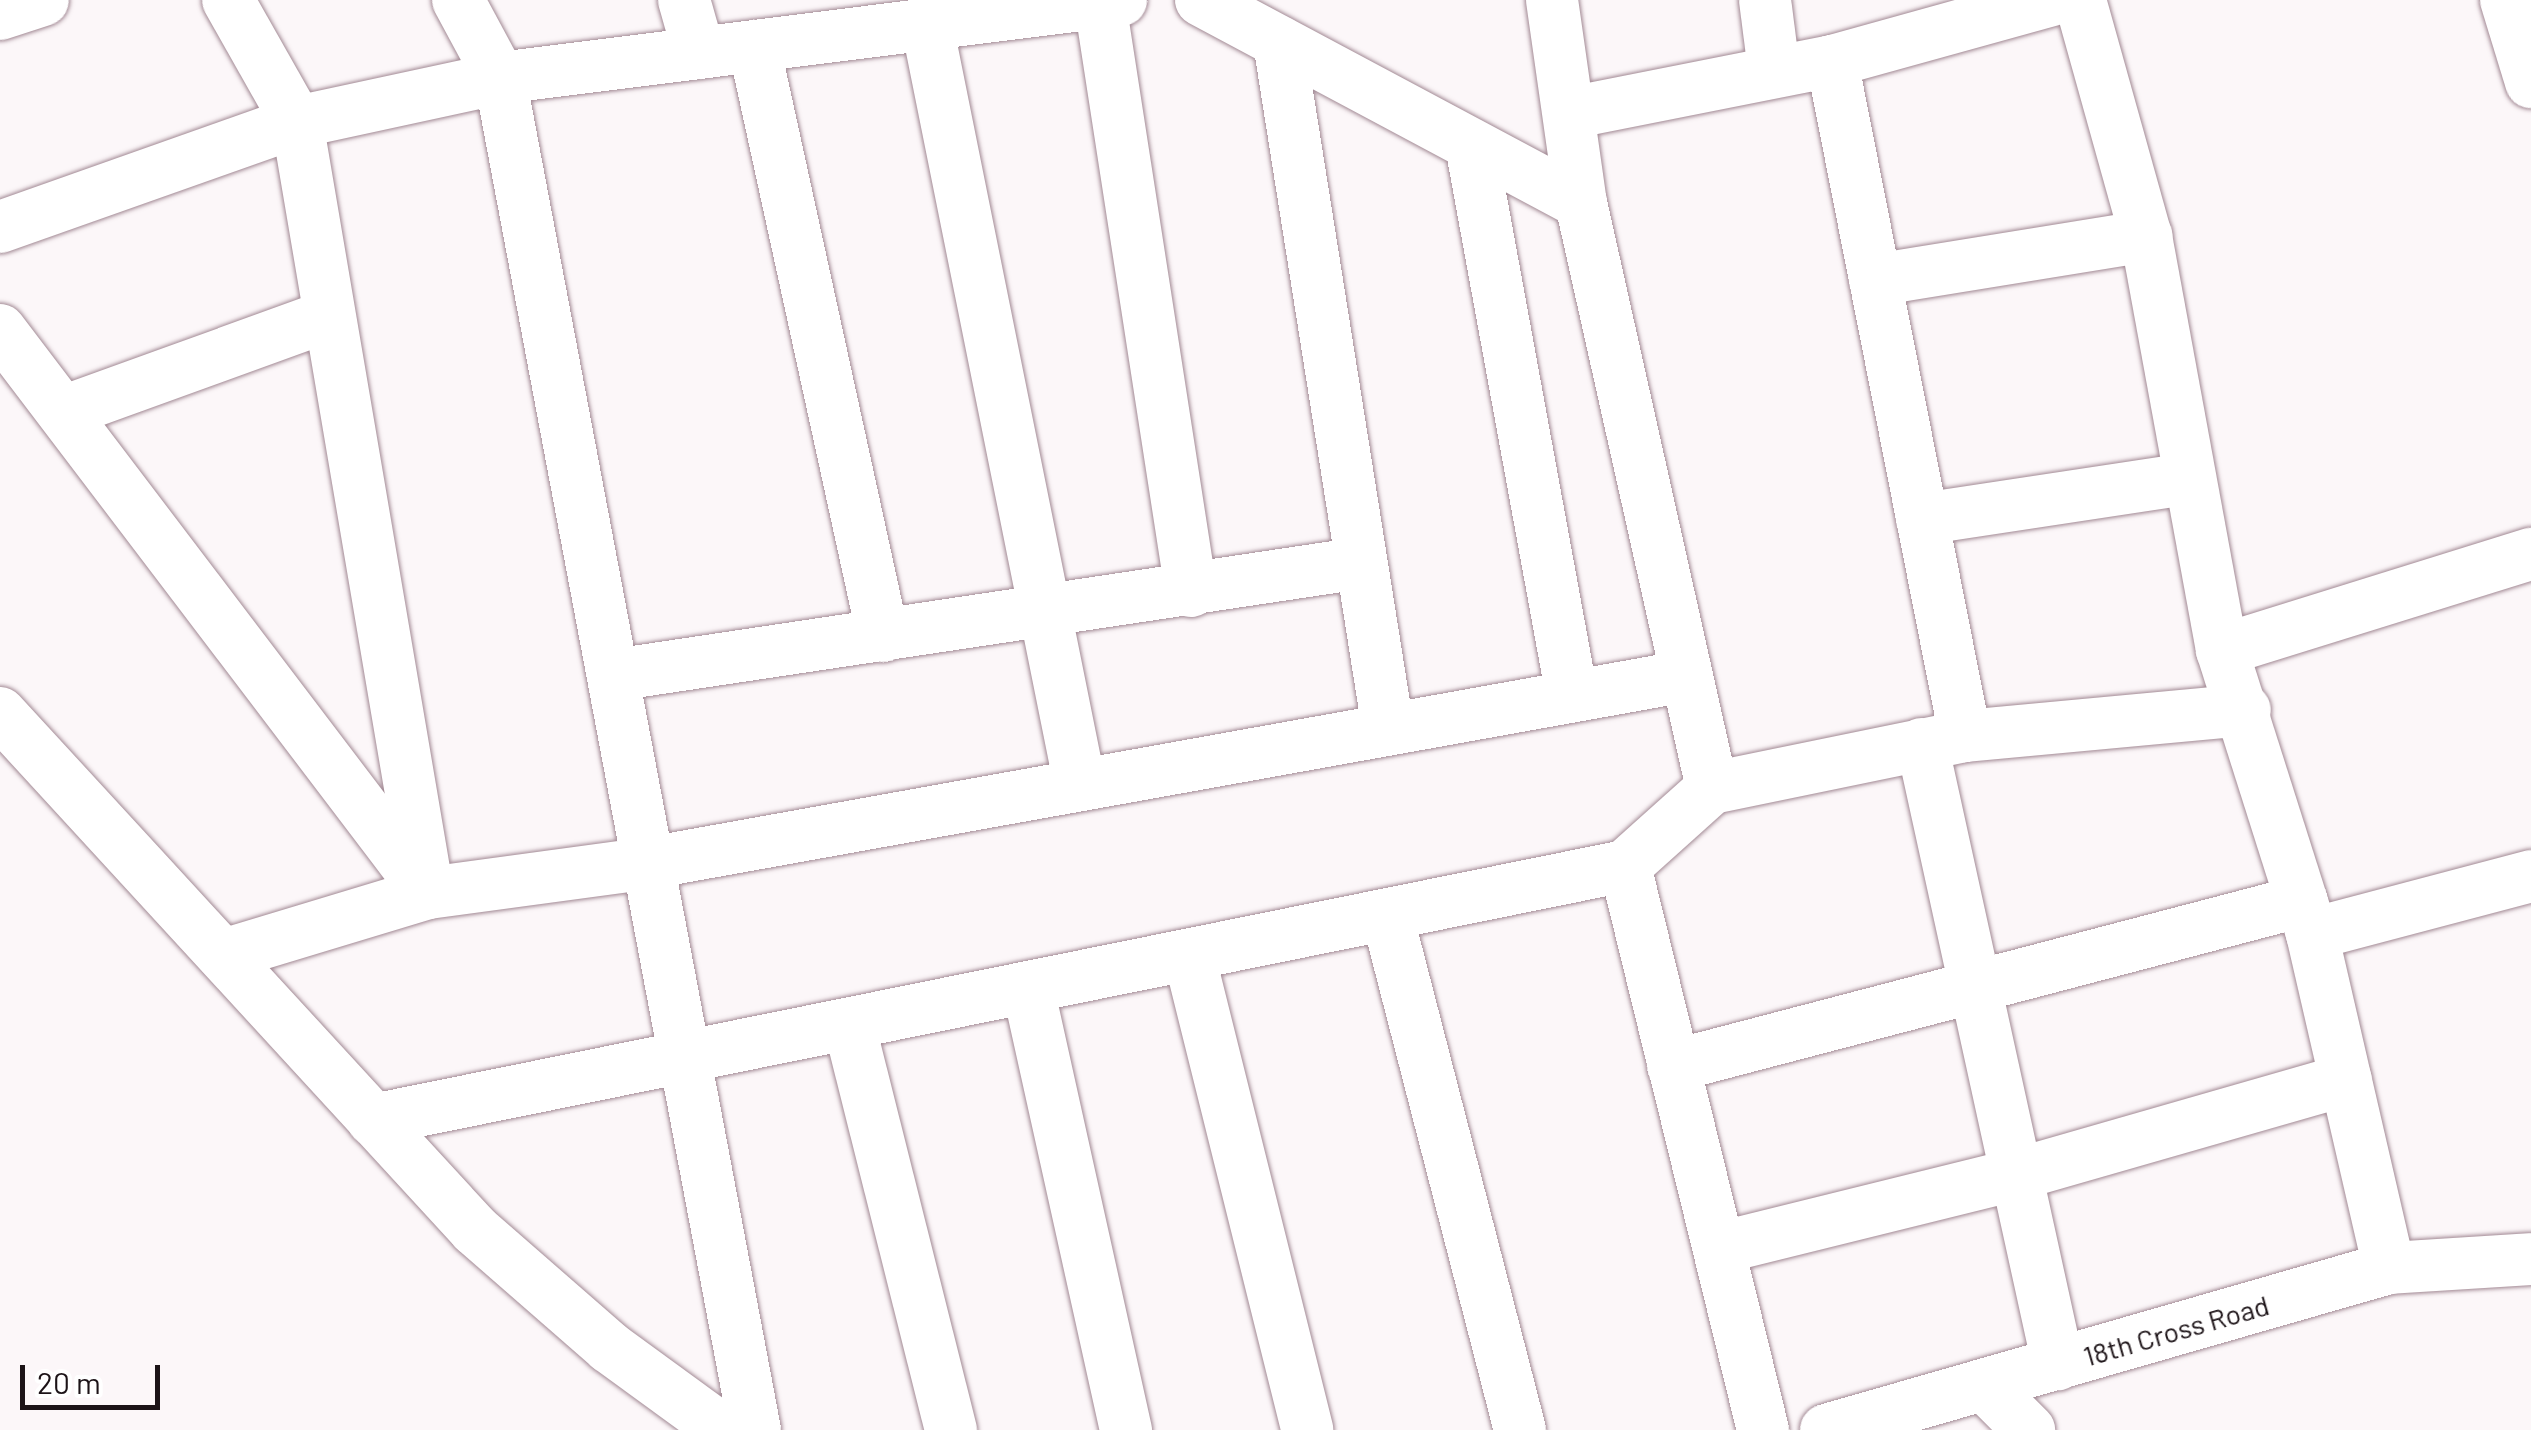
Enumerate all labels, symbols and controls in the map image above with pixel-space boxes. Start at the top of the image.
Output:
street label: 18th Cross Road [2079,1287,2273,1373]
scale bar [25,1345,165,1407]
text: 20 m [37,1364,101,1400]

